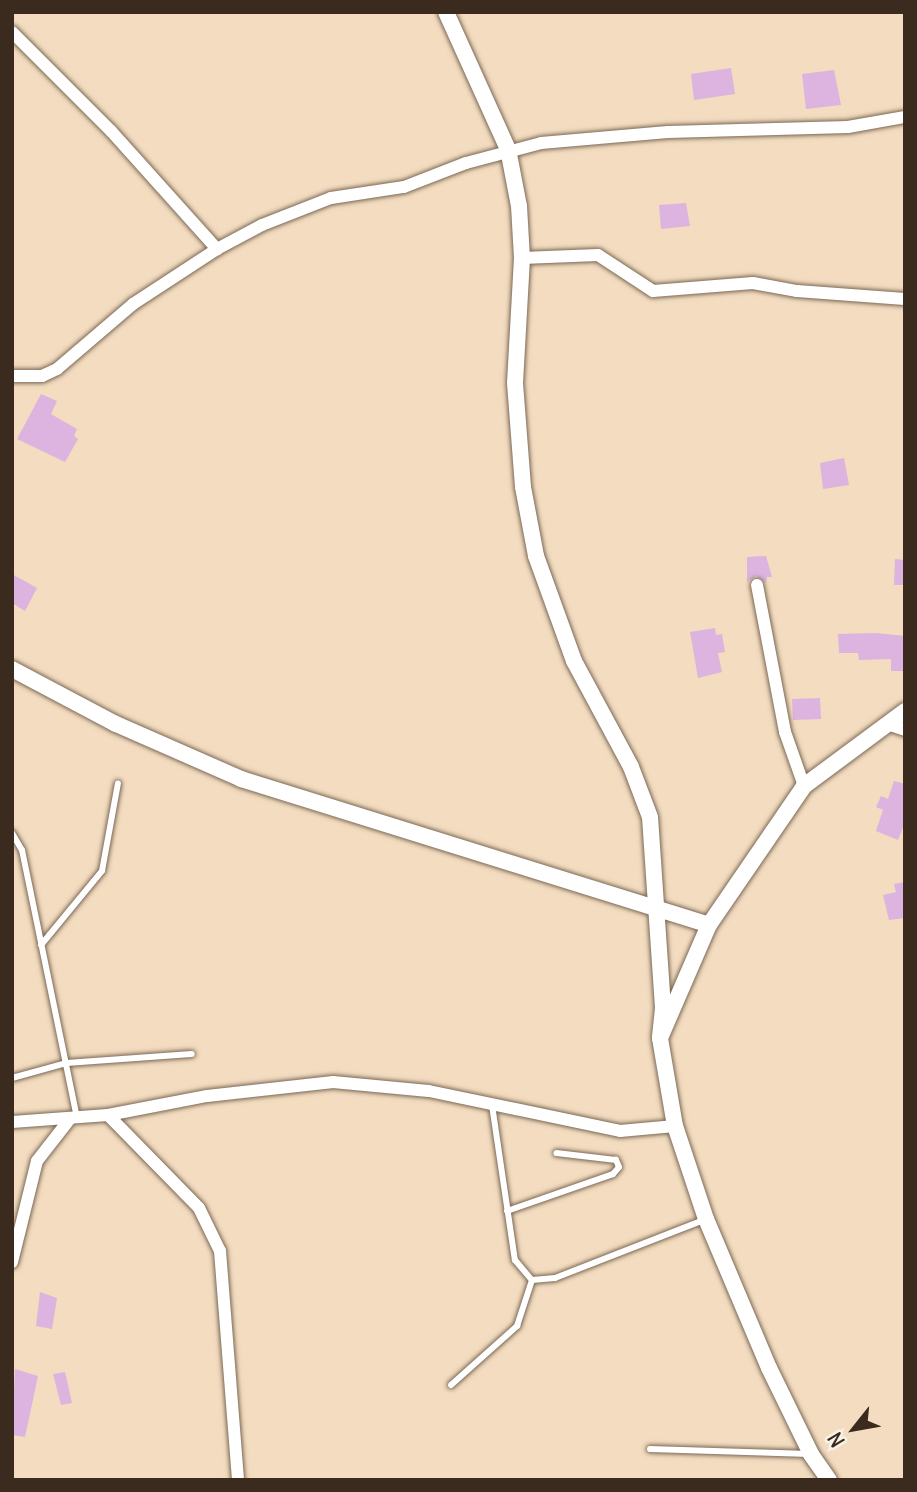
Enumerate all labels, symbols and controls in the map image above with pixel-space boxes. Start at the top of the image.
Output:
north arrow [819,1394,889,1464]
text: N [822,1428,850,1452]

